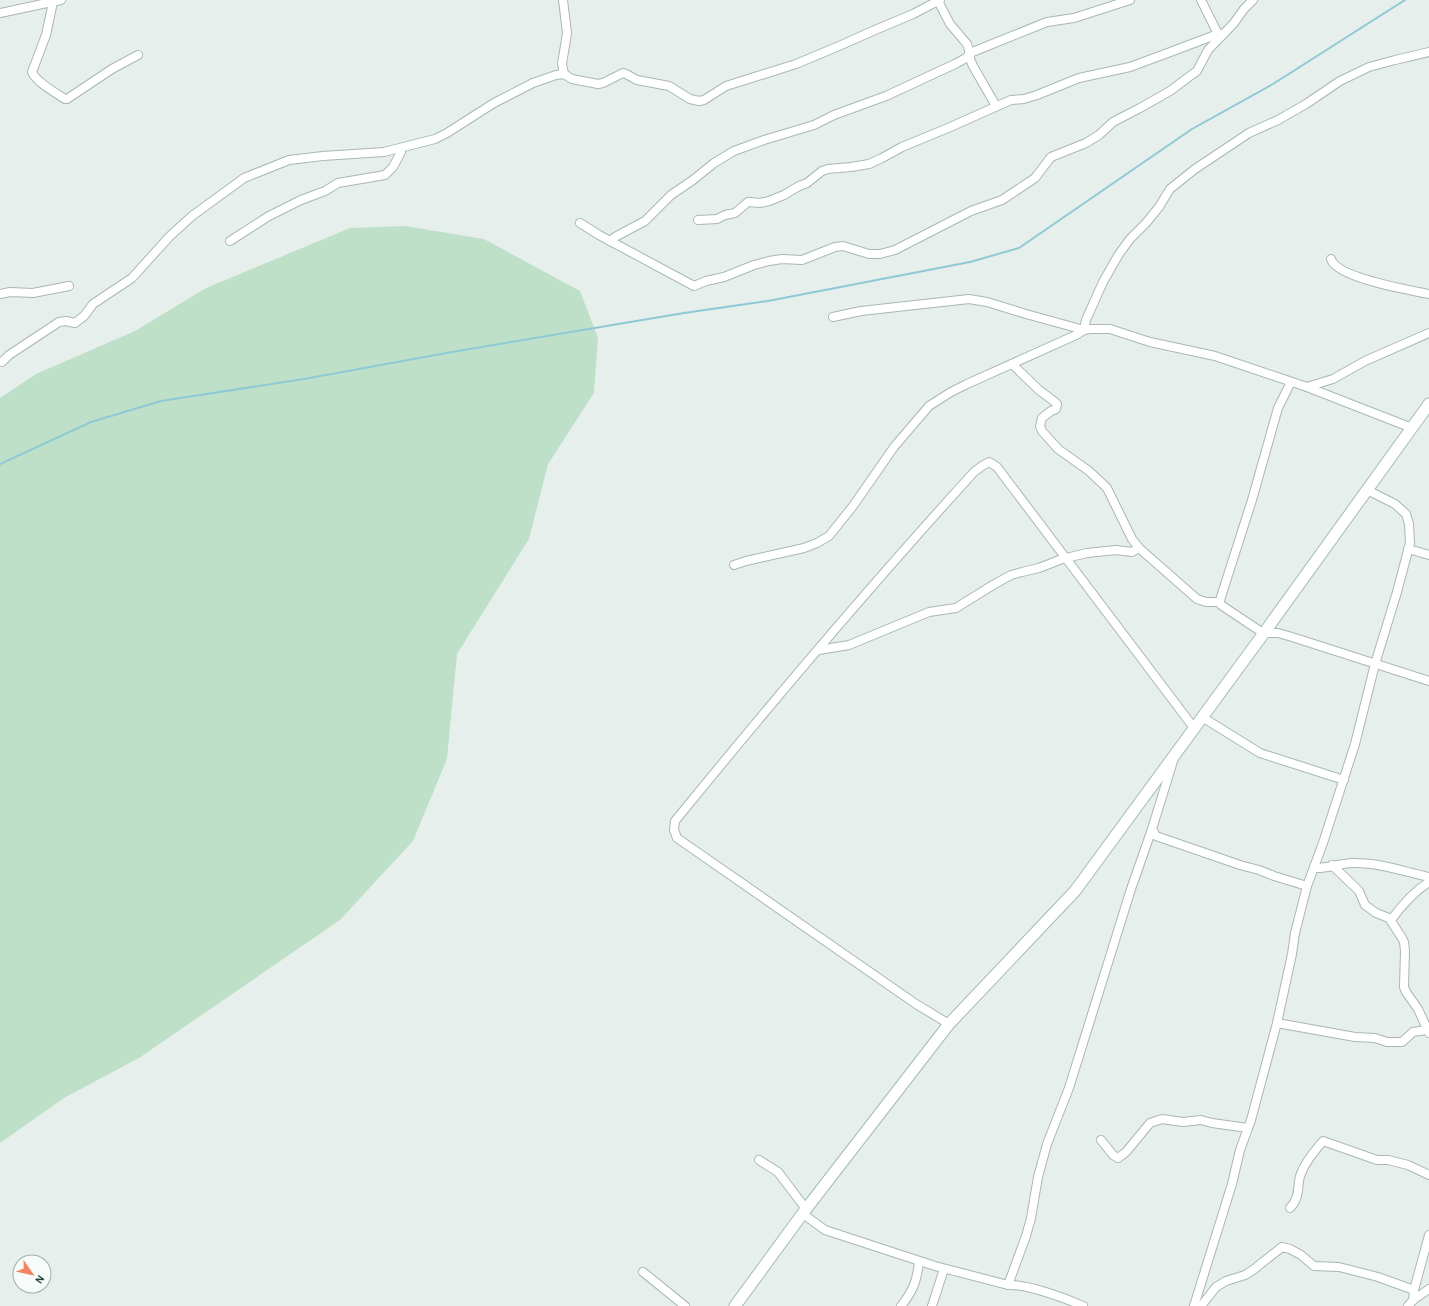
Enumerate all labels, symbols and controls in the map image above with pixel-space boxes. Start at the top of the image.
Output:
north arrow [12,1254,52,1294]
text: N [33,1273,47,1286]

